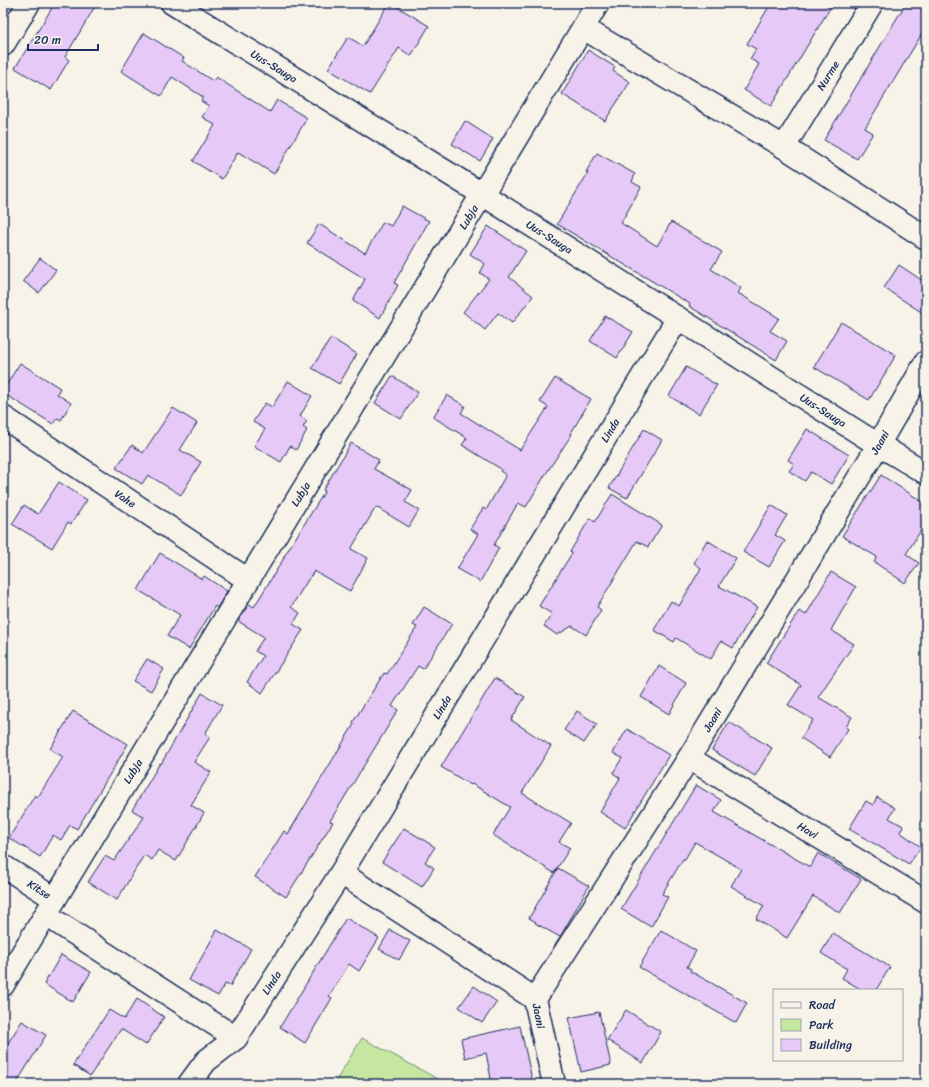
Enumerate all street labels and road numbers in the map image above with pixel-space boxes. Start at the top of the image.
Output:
street label: Uus-Sauga [247,45,302,88]
street label: Nurme [812,57,845,94]
street label: Lubja [454,201,484,233]
street label: Uus-Sauga [522,215,577,259]
street label: Uus-Sauga [796,389,850,433]
street label: Linda [596,414,625,446]
street label: Jaani [865,426,895,459]
street label: Lubja [286,478,316,510]
street label: Vahe [110,485,140,513]
street label: Linda [427,691,457,723]
street label: Jaani [698,703,728,736]
street label: Lubja [118,755,148,788]
street label: Havi [793,817,822,845]
street label: Kitse [23,875,55,904]
street label: Linda [257,967,287,999]
street label: Jaani [526,1001,551,1031]

